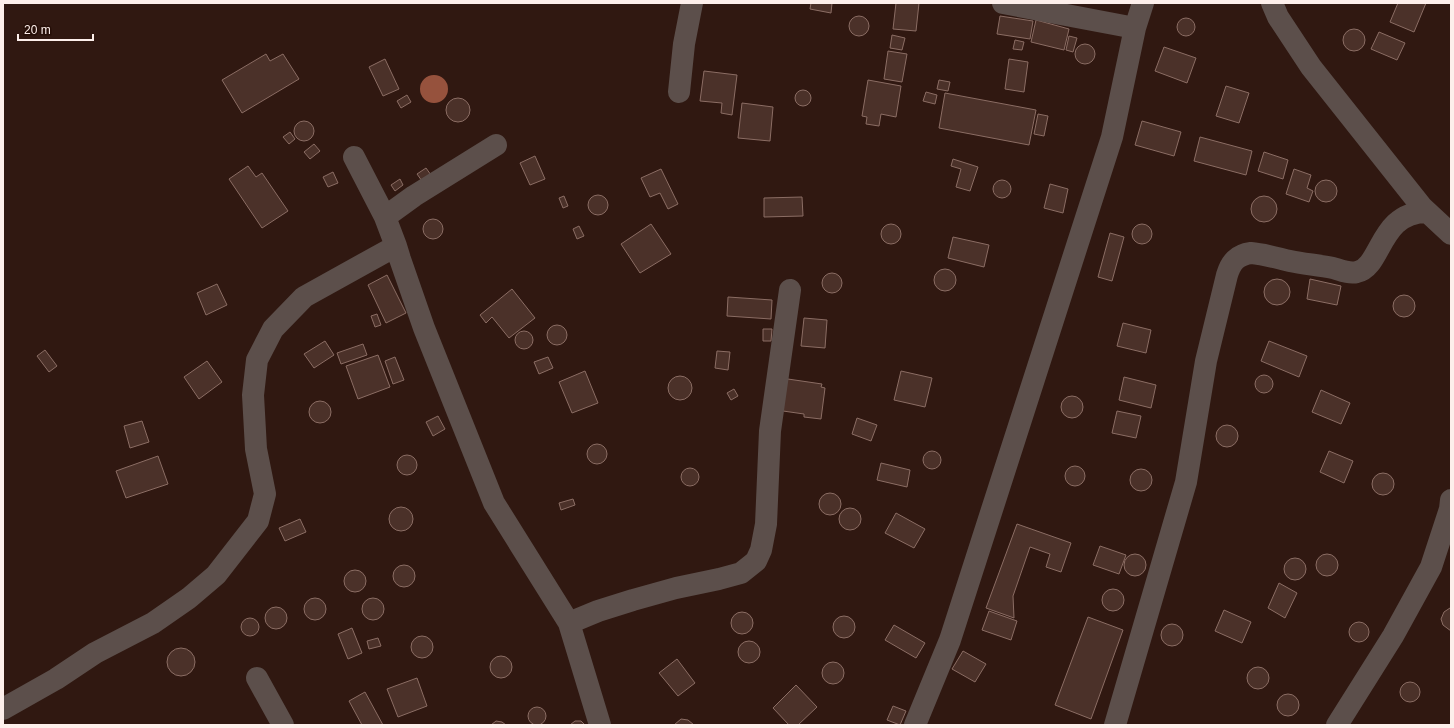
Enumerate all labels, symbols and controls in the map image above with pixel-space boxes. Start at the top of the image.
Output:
scale bar [18,16,93,42]
text: 20 m [24,23,51,37]

